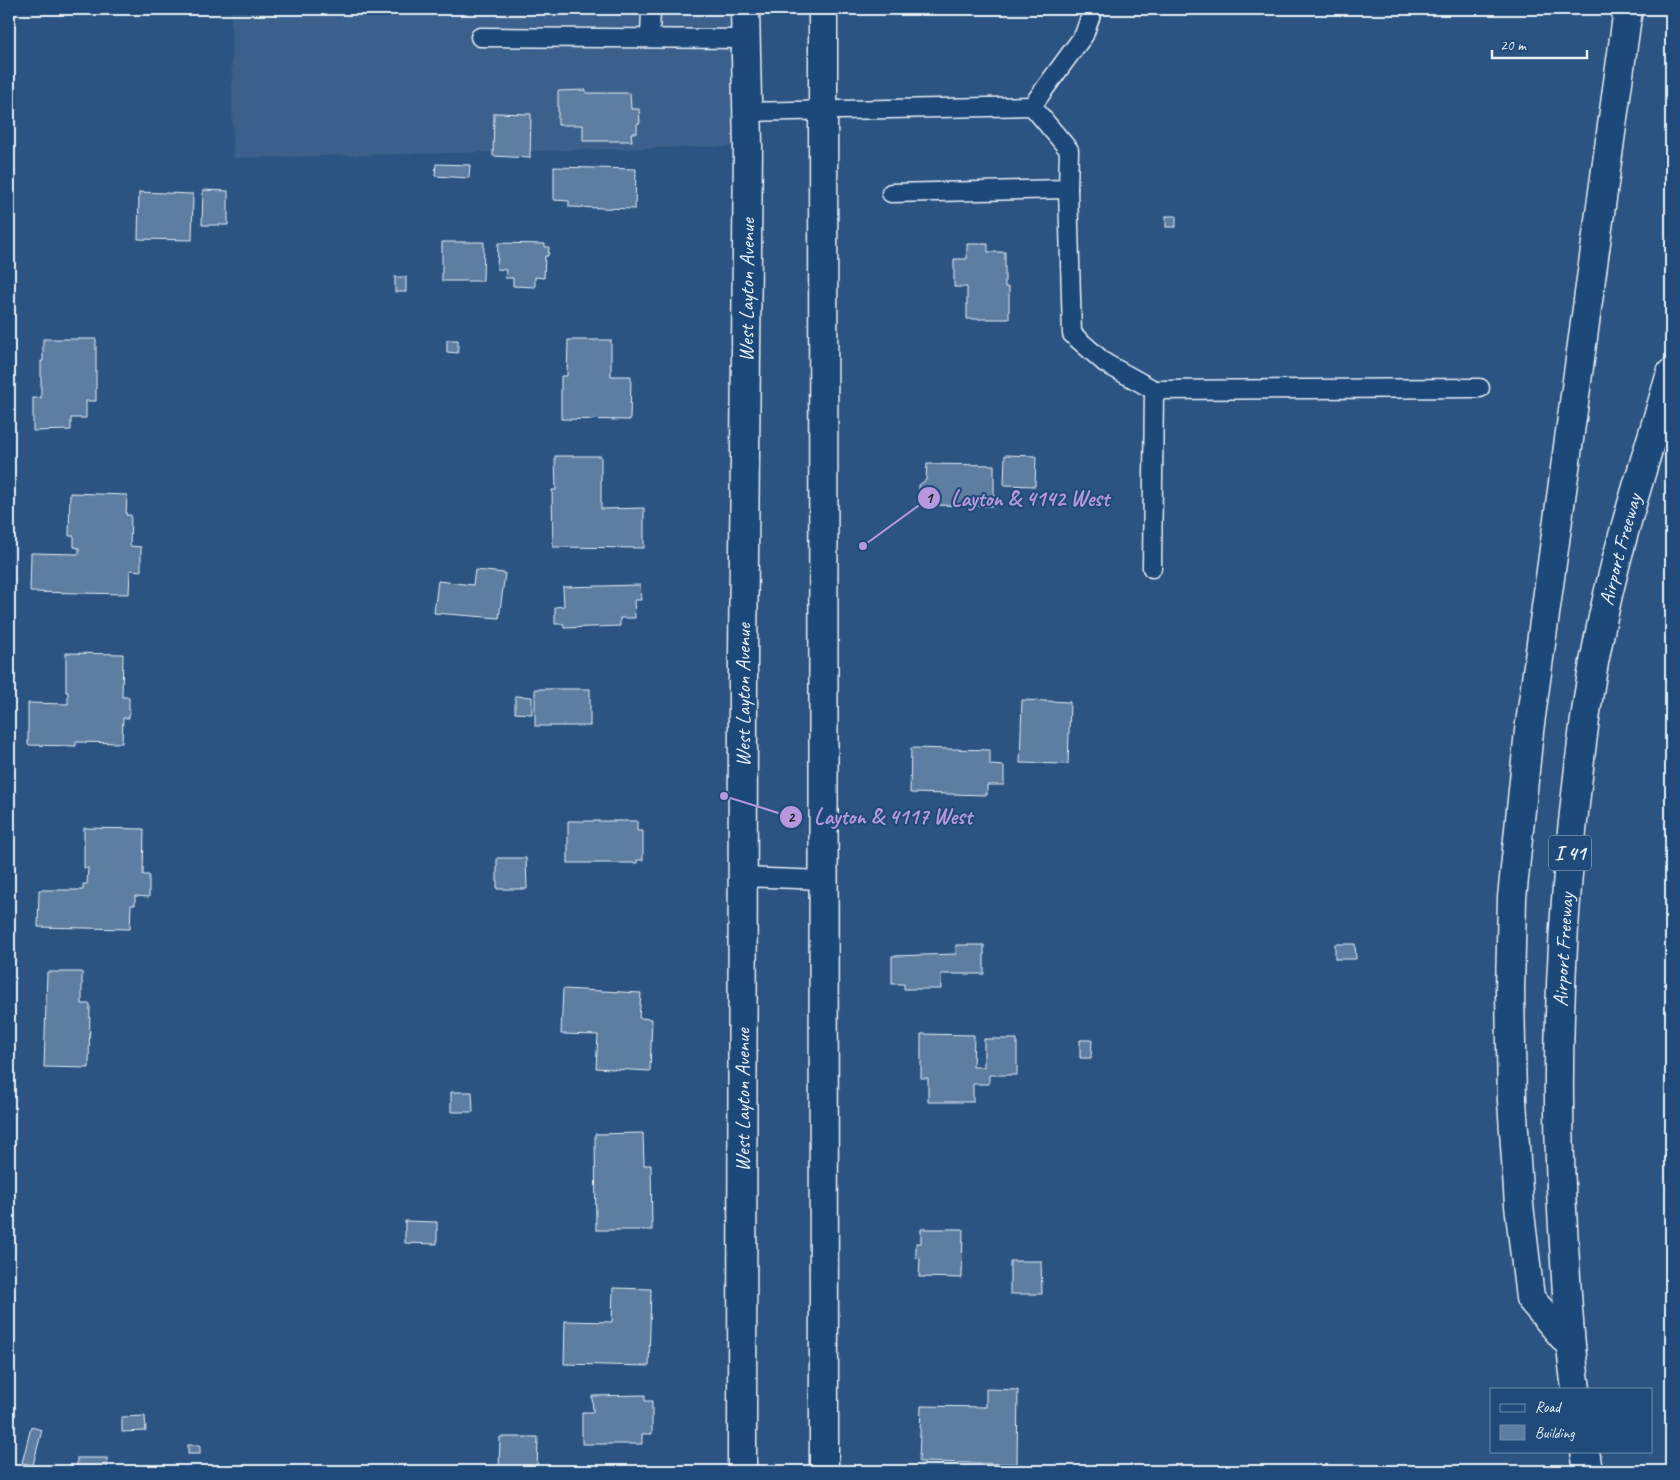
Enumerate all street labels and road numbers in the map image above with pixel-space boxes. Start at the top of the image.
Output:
street label: West Layton Avenue [733,217,760,362]
street label: Airport Freeway [1593,489,1648,608]
street label: West Layton Avenue [730,622,756,767]
road number: I 41 [1549,836,1591,870]
street label: Airport Freeway [1547,890,1580,1007]
street label: West Layton Avenue [729,1027,756,1172]

